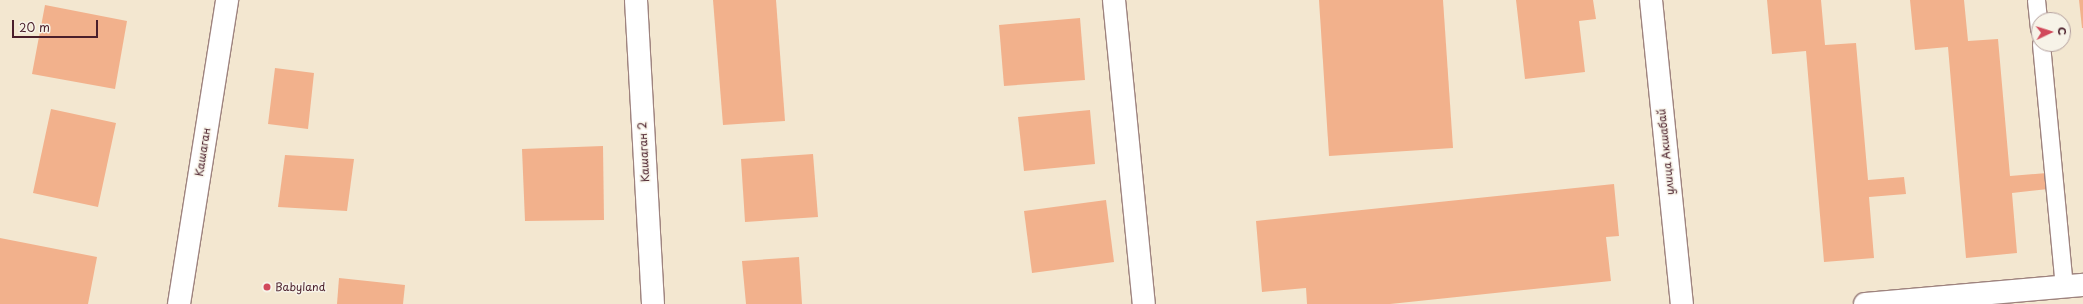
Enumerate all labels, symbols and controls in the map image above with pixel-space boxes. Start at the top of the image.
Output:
scale bar [14,12,100,38]
north arrow [2031,12,2071,52]
text: 20 m [19,18,50,36]
text: С [2054,26,2071,36]
street label: улица Акшабай [1655,108,1677,196]
street label: Кашаган 2 [636,121,652,183]
street label: Кашаган [193,127,213,177]
place label: Babyland [275,280,325,294]
marker: Babyland [262,282,272,292]

